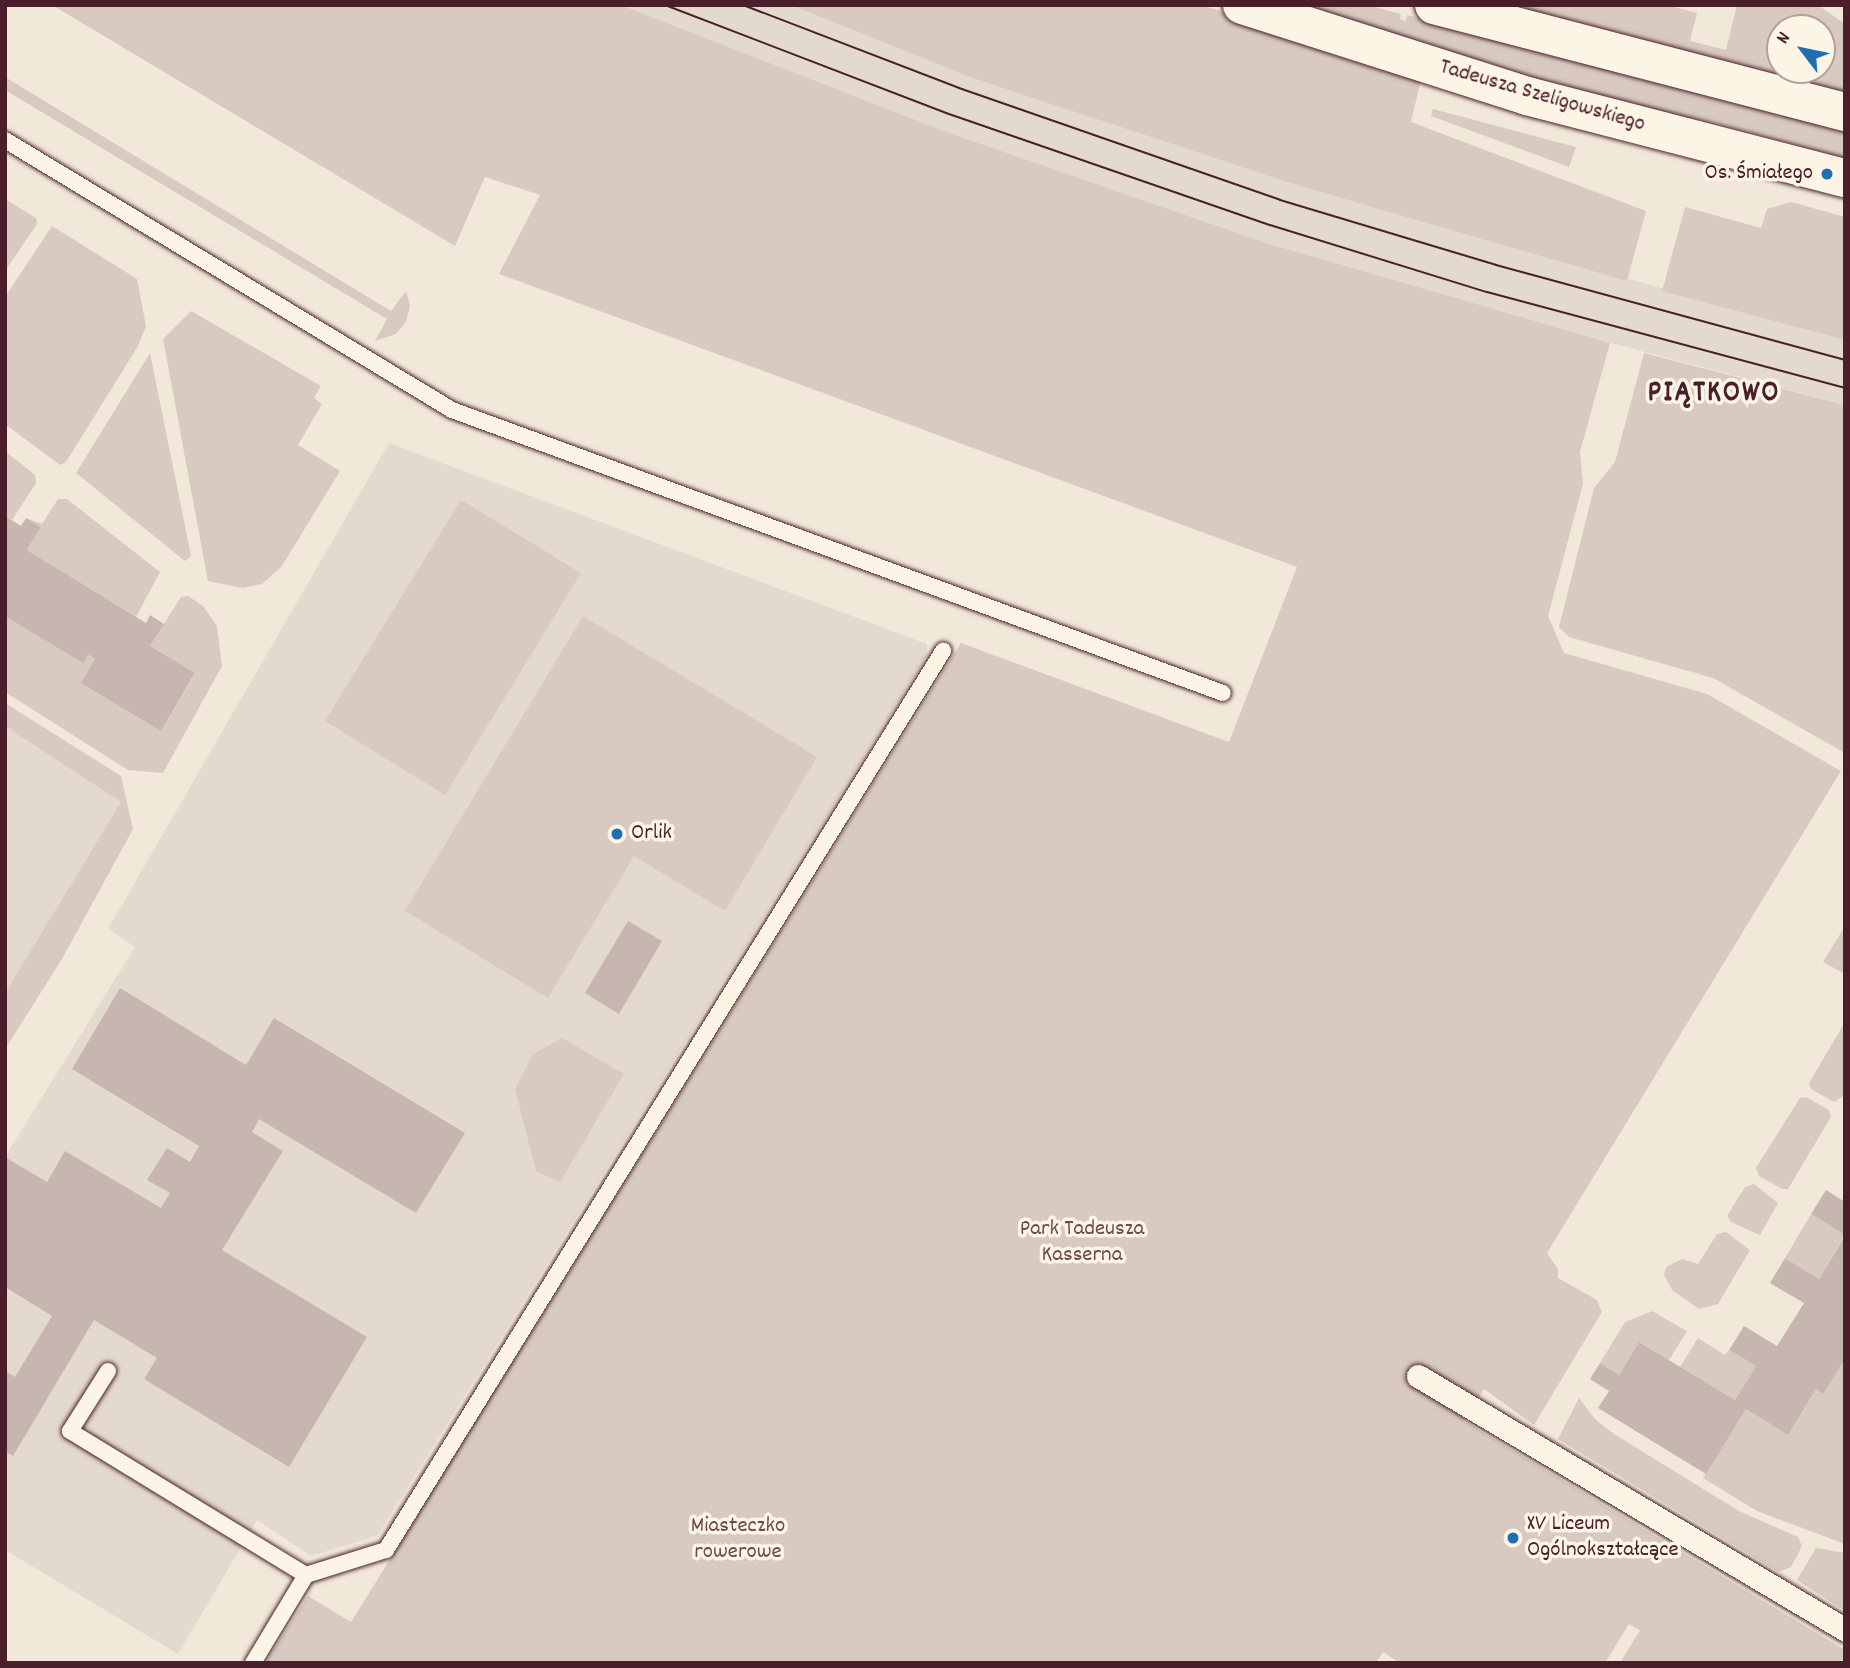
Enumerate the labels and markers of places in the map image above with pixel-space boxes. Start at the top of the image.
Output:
place label: Os. Śmiałego [1705,160,1813,188]
marker: Os. Śmiałego [1819,166,1835,182]
place label: Orlik [631,820,672,848]
marker: Orlik [609,826,625,842]
place label: XV Liceum Ogólnokształcące [1527,1511,1679,1565]
marker: XV Liceum Ogólnokształcące [1505,1530,1521,1546]

